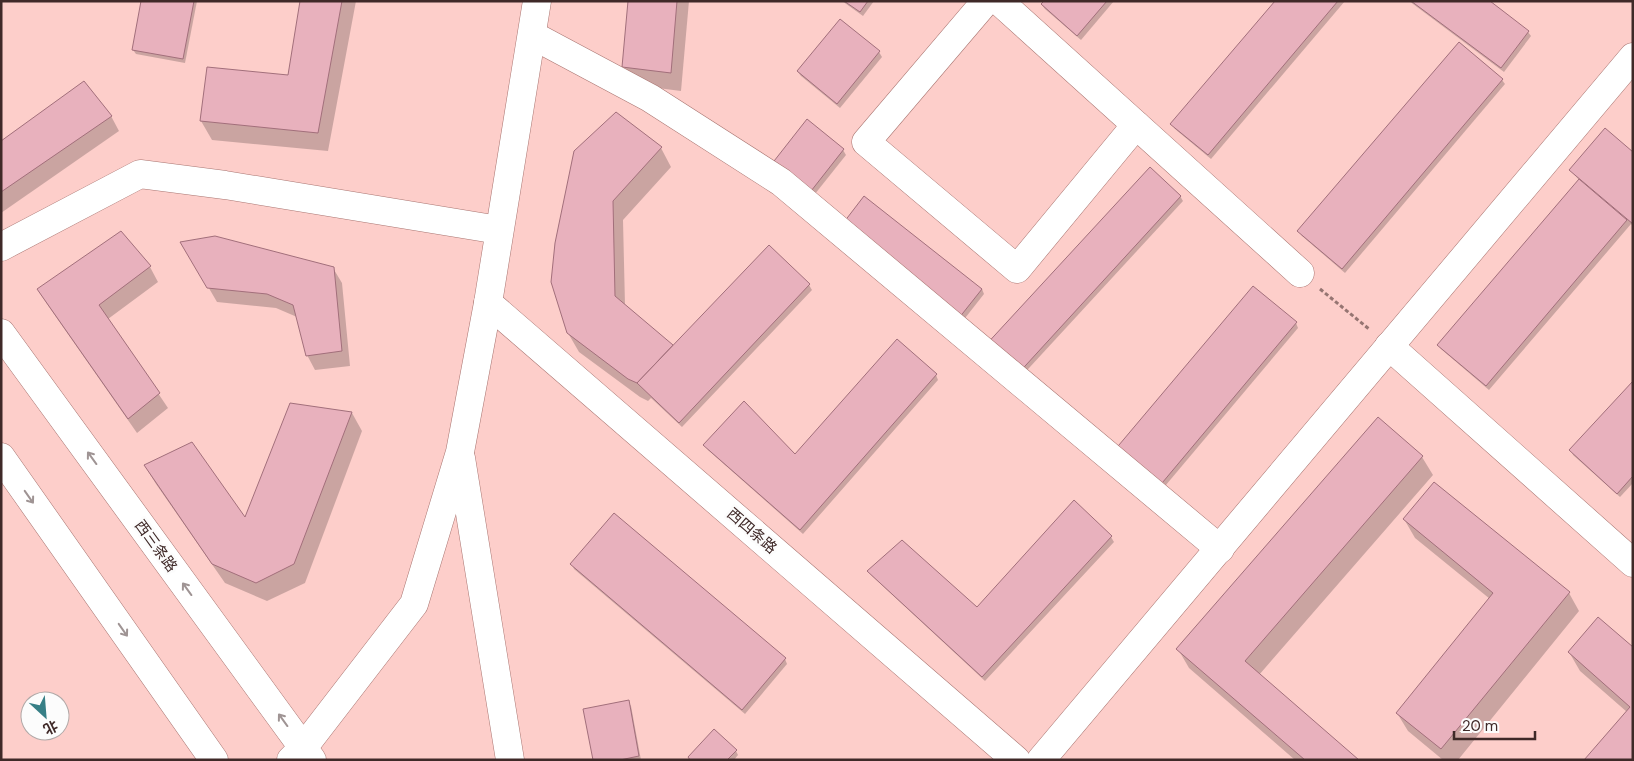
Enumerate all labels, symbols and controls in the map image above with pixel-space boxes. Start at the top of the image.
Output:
one-way arrow [87,451,97,465]
one-way arrow [24,490,34,504]
street label: 西四条路 [723,504,781,558]
street label: 西三条路 [130,516,182,576]
one-way arrow [182,582,192,596]
one-way arrow [118,623,128,637]
north arrow [20,691,70,741]
scale bar [1454,708,1535,740]
one-way arrow [278,714,288,728]
text: 20 m [1462,716,1498,736]
text: 北 [40,717,61,739]

